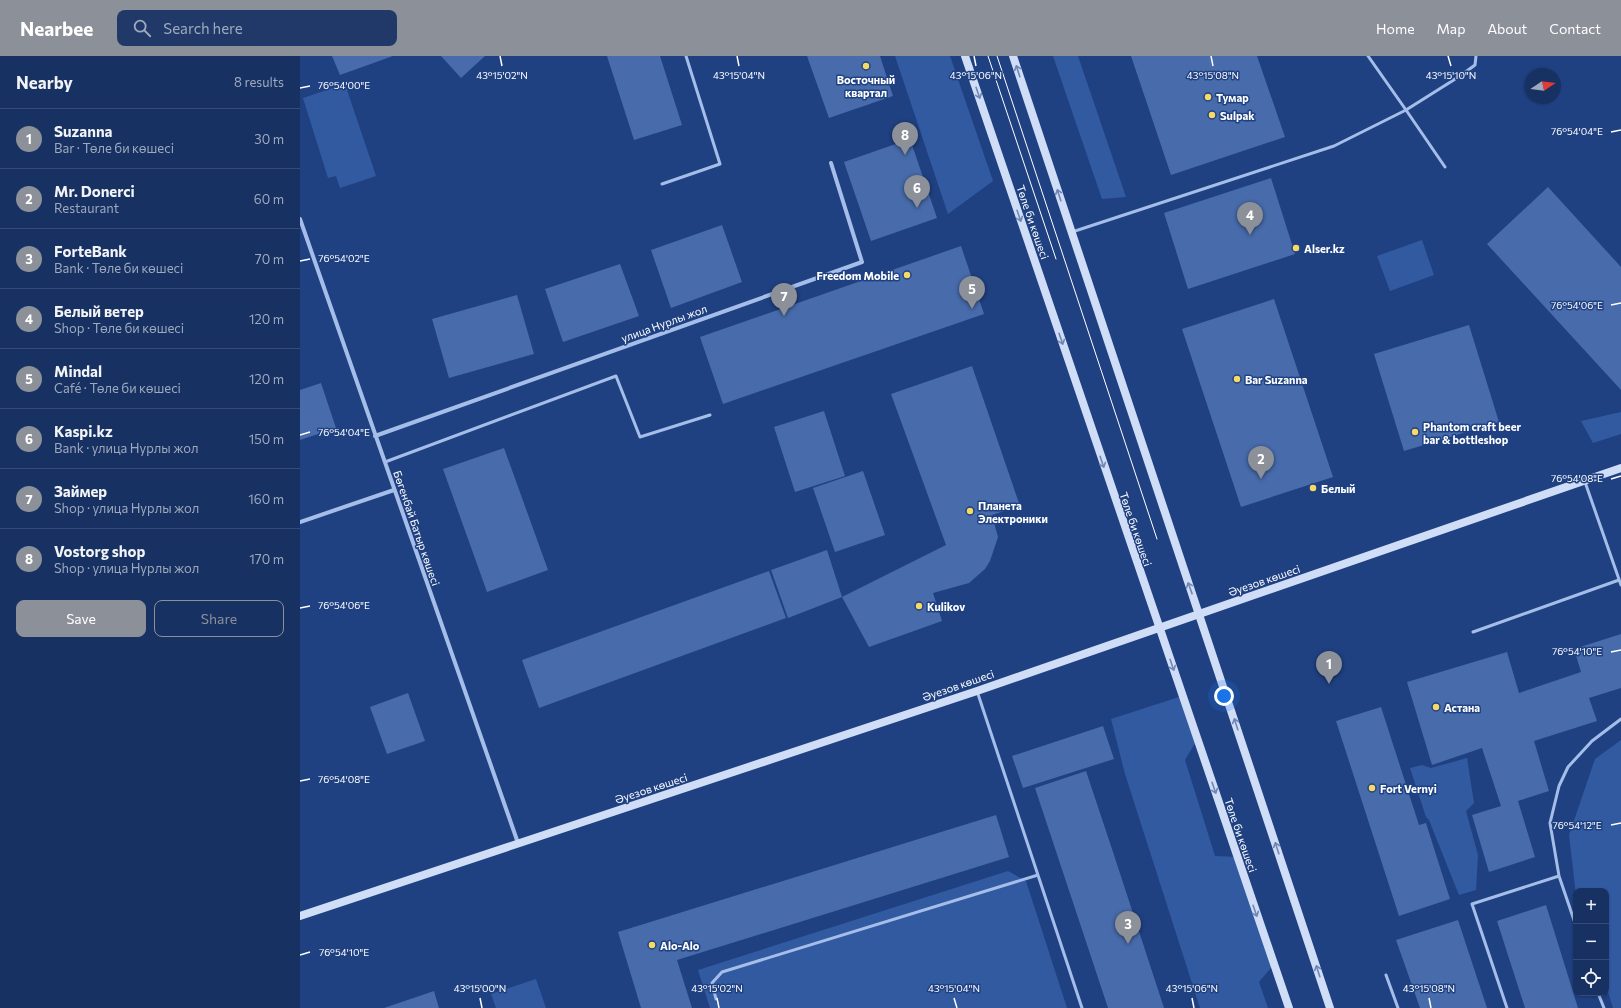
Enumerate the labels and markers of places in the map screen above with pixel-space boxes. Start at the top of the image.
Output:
marker: Восточный квартал [861,61,871,71]
place label: Восточный квартал [837,73,895,99]
place label: Тумар [1216,91,1249,104]
marker: Тумар [1203,92,1213,102]
place label: Sulpak [1220,109,1255,122]
marker: Sulpak [1207,110,1217,120]
pin: 8 [892,122,918,155]
pin: 6 [904,175,930,208]
pin: 4 [1237,202,1263,235]
place label: Alser.kz [1304,242,1345,255]
marker: Alser.kz [1291,243,1301,253]
place label: Freedom Mobile [817,269,899,282]
marker: Freedom Mobile [902,270,912,280]
pin: 5 [959,276,985,309]
pin: 7 [771,283,797,316]
place label: Bar Suzanna [1245,373,1308,386]
marker: Bar Suzanna [1232,374,1242,384]
place label: Phantom craft beer bar & bottleshop [1423,420,1521,446]
marker: Phantom craft beer bar & bottleshop [1410,427,1420,437]
pin: 2 [1248,446,1274,479]
place label: Белый [1321,482,1356,495]
marker: Белый [1308,483,1318,493]
place label: Планета Электроники [978,499,1048,525]
marker: Планета Электроники [965,506,975,516]
place label: Kulikov [927,600,965,613]
marker: Kulikov [914,601,924,611]
pin: 1 [1316,651,1342,684]
place label: Астана [1444,701,1480,714]
marker: Астана [1431,702,1441,712]
place label: Fort Vernyi [1380,782,1437,795]
marker: Fort Vernyi [1367,783,1377,793]
pin: 3 [1115,911,1141,944]
place label: Alo-Alo [660,939,700,952]
marker: Alo-Alo [647,940,657,950]

